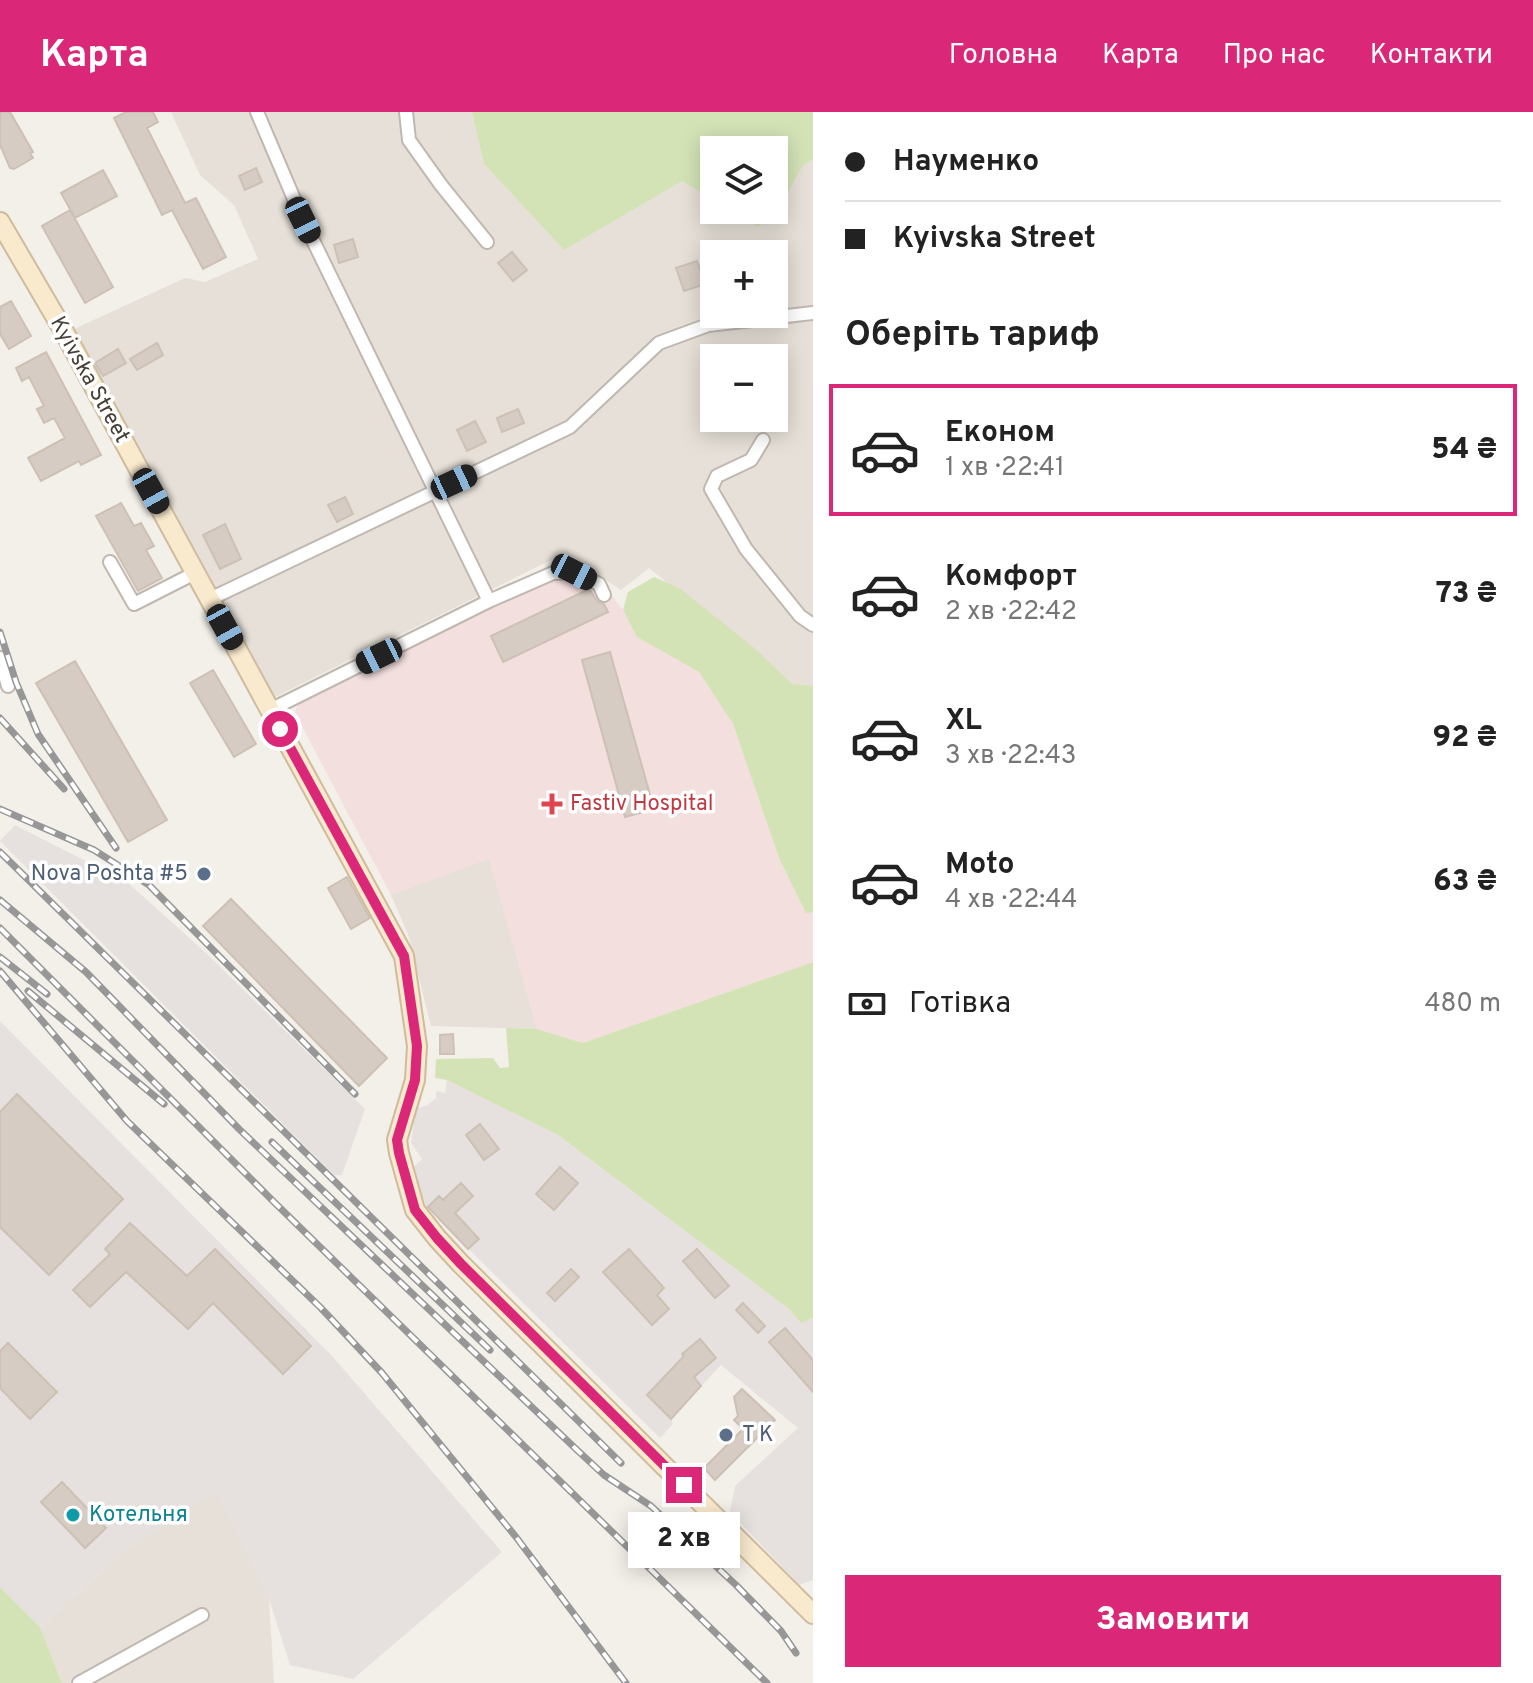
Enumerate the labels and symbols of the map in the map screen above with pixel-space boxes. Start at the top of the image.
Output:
car [282,193,324,247]
street label: Kyivska Street [43,312,135,448]
car [427,461,481,503]
car [129,464,173,518]
car [547,550,601,594]
car [203,600,247,654]
car [352,635,406,677]
route start [262,711,298,747]
place label: Fastiv Hospital [570,791,713,818]
marker: Fastiv Hospital [541,793,563,815]
place label: Nova Poshta #5 [31,861,188,888]
marker: Nova Poshta #5 [195,865,213,883]
place label: Т К [742,1422,774,1449]
marker: Т К [717,1426,735,1444]
route end [666,1467,702,1503]
place label: Котельня [89,1502,188,1529]
marker: Котельня [64,1506,82,1524]
callout: 2 хв [628,1513,740,1569]

